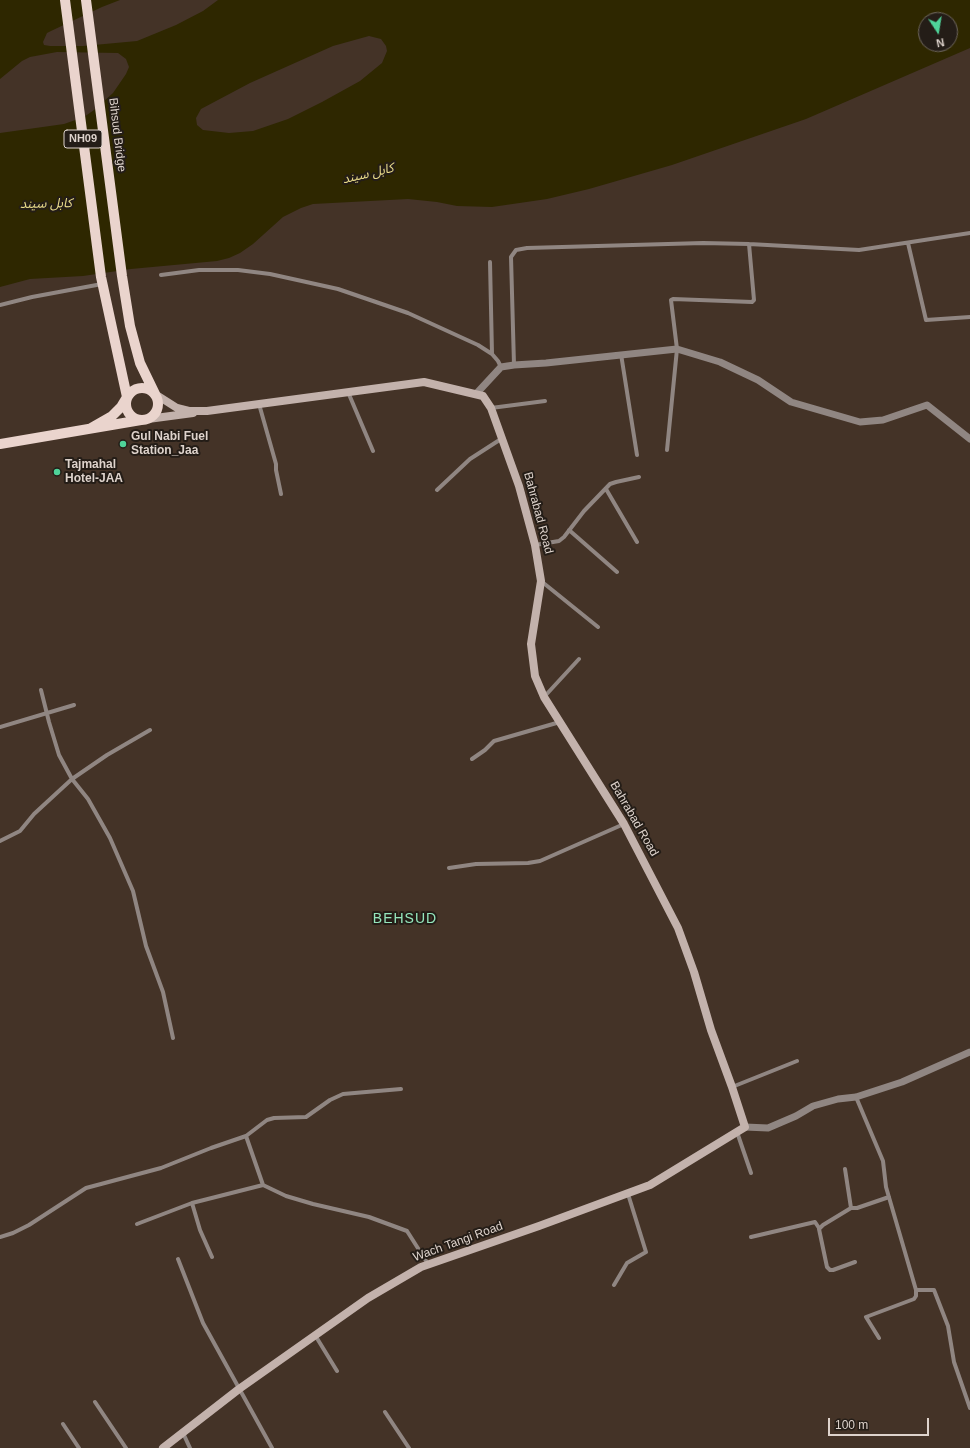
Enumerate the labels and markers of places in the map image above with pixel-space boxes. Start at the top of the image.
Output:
place label: Gul Nabi Fuel Station_Jaa [131,430,208,458]
marker: Gul Nabi Fuel Station_Jaa [118,439,128,449]
place label: Tajmahal Hotel-JAA [65,458,123,486]
marker: Tajmahal Hotel-JAA [52,467,62,477]

